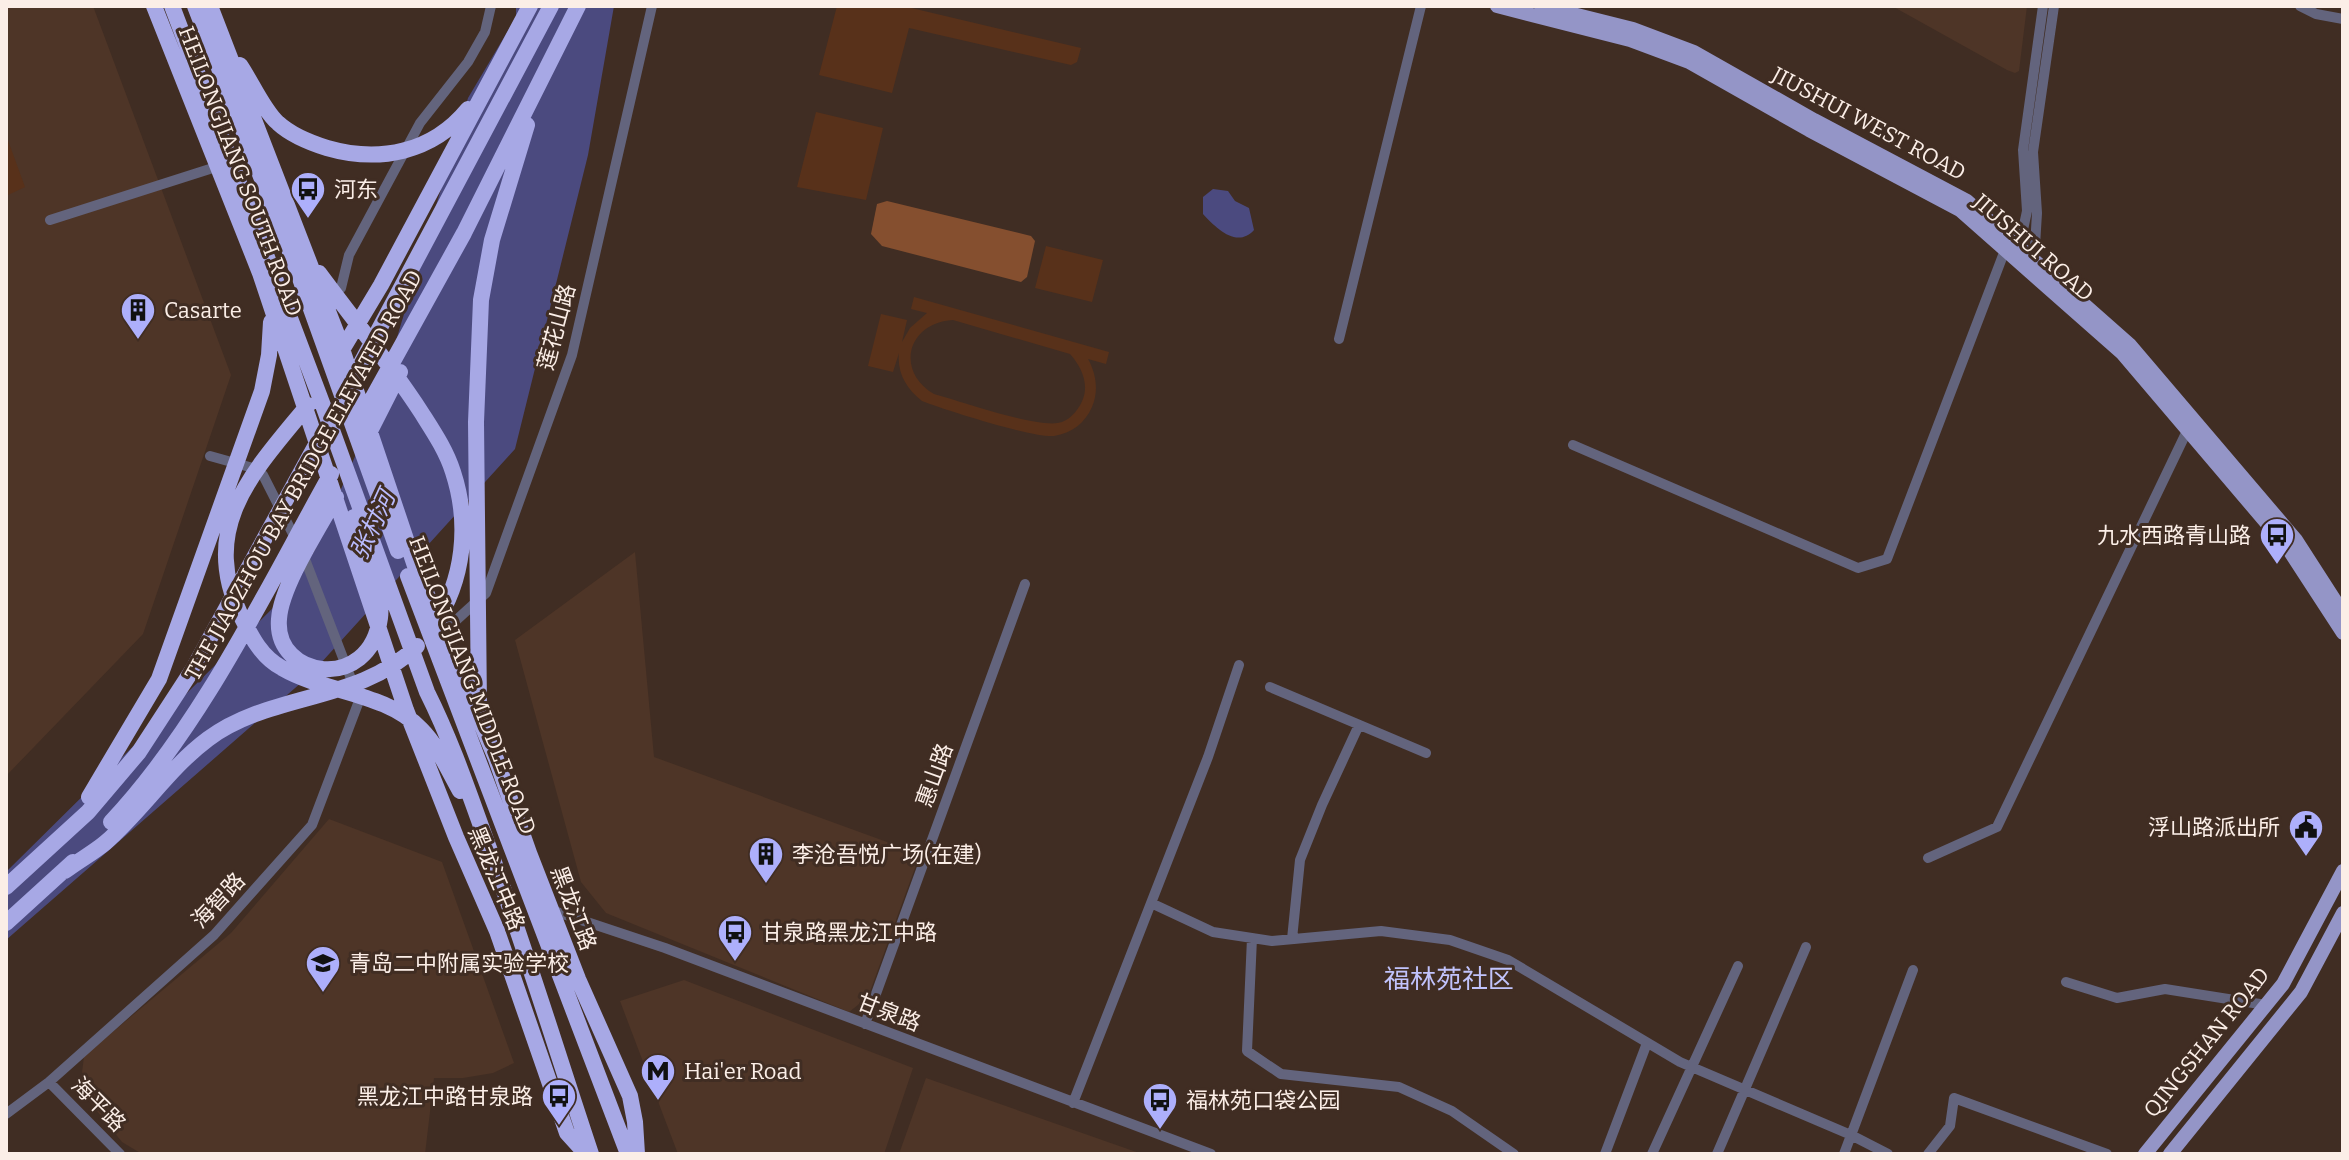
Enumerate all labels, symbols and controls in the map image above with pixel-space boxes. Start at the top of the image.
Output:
street label: HEILONGJIANG SOUTH ROAD [173,22,308,320]
street label: JIUSHUI WEST ROAD [1766,60,1970,186]
bus stop icon: 河东 [289,170,327,220]
place label: 河东 [334,176,378,203]
street label: JIUSHUI ROAD [1967,187,2099,307]
street label: THE JIAOZHOU BAY BRIDGE ELEVATED ROAD [179,265,428,685]
street label: 莲花山路 [532,281,581,373]
building icon: Casarte [119,291,157,341]
place label: Casarte [164,297,242,324]
water label: 张村河 [345,483,403,564]
bus stop icon: 九水西路青山路 [2258,516,2296,566]
place label: 九水西路青山路 [2097,522,2251,549]
street label: HEILONGJIANG MIDDLE ROAD [403,532,542,838]
street label: 惠山路 [910,740,958,811]
public building icon: 浮山路派出所 [2287,808,2325,858]
place label: 浮山路派出所 [2148,814,2280,841]
street label: 黑龙江中路 [463,822,530,934]
building icon: 李沧吾悦广场(在建) [747,835,785,885]
place label: 李沧吾悦广场(在建) [792,841,982,868]
street label: 黑龙江路 [545,862,602,954]
street label: 海智路 [186,867,251,934]
bus stop icon: 甘泉路黑龙江中路 [716,913,754,963]
place label: 甘泉路黑龙江中路 [761,919,937,946]
school or university icon: 青岛二中附属实验学校 [304,944,342,994]
place label: 青岛二中附属实验学校 [349,950,569,977]
street label: QINGSHAN ROAD [2138,962,2275,1123]
district label: 福林苑社区 [1384,964,1514,995]
street label: 甘泉路 [853,988,924,1037]
metro station icon: Hai'er Road [639,1052,677,1102]
place label: Hai'er Road [684,1058,802,1085]
street label: 海平路 [66,1071,132,1137]
bus stop icon: 黑龙江中路甘泉路 [540,1077,578,1127]
bus stop icon: 福林苑口袋公园 [1141,1081,1179,1131]
place label: 黑龙江中路甘泉路 [357,1083,533,1110]
place label: 福林苑口袋公园 [1186,1087,1340,1114]

